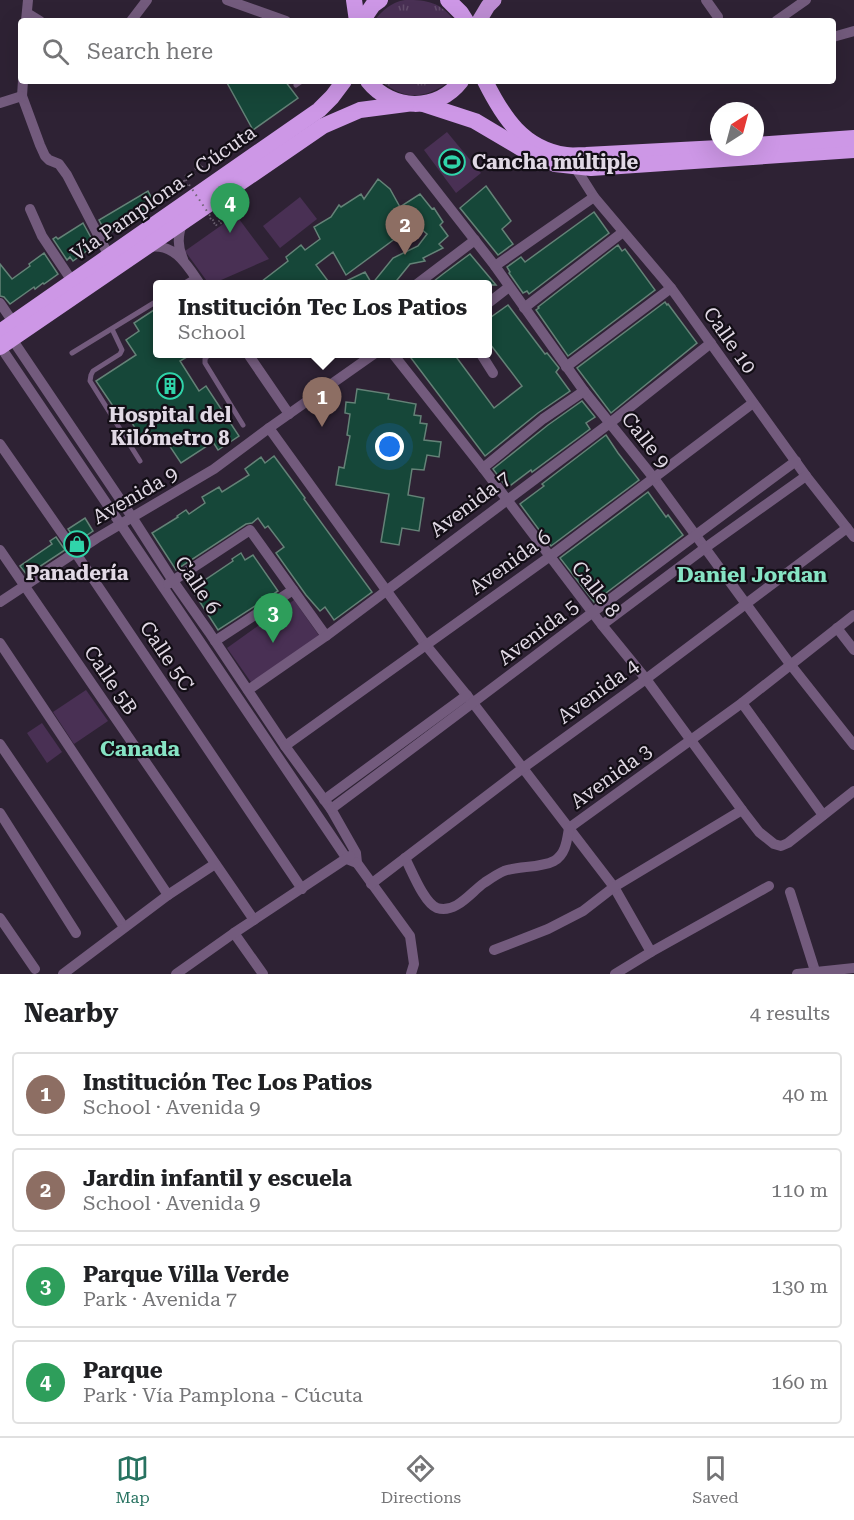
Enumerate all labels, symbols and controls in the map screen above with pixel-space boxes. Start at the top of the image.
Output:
search box [18,18,836,84]
icon: search [39,35,72,68]
text: Search here [87,39,213,64]
north arrow [710,102,764,156]
street label: Vía Pamplona - Cúcuta [66,120,260,266]
sports icon: Cancha múltiple [437,147,467,177]
place label: Cancha múltiple [472,150,639,174]
pin: 4 [210,184,250,233]
pin: 2 [386,206,424,255]
popup [153,280,492,358]
text: Institución Tec Los Patios [178,295,467,320]
street label: Calle 10 [698,302,762,378]
text: School [178,320,246,344]
building icon: Hospital del Kilómetro 8 [155,371,185,401]
pin: 1 [302,378,342,427]
place label: Hospital del Kilómetro 8 [109,403,232,450]
street label: Calle 9 [617,407,675,473]
your location [375,432,404,461]
street label: Avenida 9 [88,461,182,529]
street label: Avenida 7 [425,466,515,542]
street label: Avenida 6 [465,524,555,600]
shop icon: Panadería [62,529,92,559]
street label: Calle 6 [170,551,226,619]
street label: Calle 8 [567,556,625,622]
place label: Panadería [26,561,129,585]
district label: Daniel Jordan [677,563,827,587]
pin: 3 [254,594,292,643]
street label: Avenida 5 [493,594,583,670]
street label: Calle 5C [135,616,199,696]
street label: Calle 5B [79,641,143,719]
street label: Avenida 4 [553,653,644,729]
district label: Canada [100,737,181,761]
street label: Avenida 3 [566,738,656,814]
text: Nearby [24,998,118,1028]
text: 4 results [750,1001,830,1025]
text: Institución Tec Los Patios [83,1070,372,1095]
text: 1 [40,1082,51,1106]
text: 40 m [782,1082,828,1106]
text: School · Avenida 9 [83,1095,261,1119]
text: Jardin infantil y escuela [83,1166,352,1191]
text: 2 [40,1178,51,1202]
text: 110 m [771,1178,828,1202]
text: School · Avenida 9 [83,1191,261,1215]
text: Parque Villa Verde [83,1262,289,1287]
text: 3 [40,1274,51,1298]
text: 130 m [771,1274,828,1298]
text: Park · Avenida 7 [83,1287,237,1311]
text: Parque [83,1358,163,1383]
text: 4 [40,1370,51,1394]
text: 160 m [771,1370,828,1394]
text: Park · Vía Pamplona - Cúcuta [83,1383,363,1407]
tab: Map [115,1452,150,1507]
tab: Directions [381,1452,461,1507]
tab: Saved [692,1452,739,1507]

